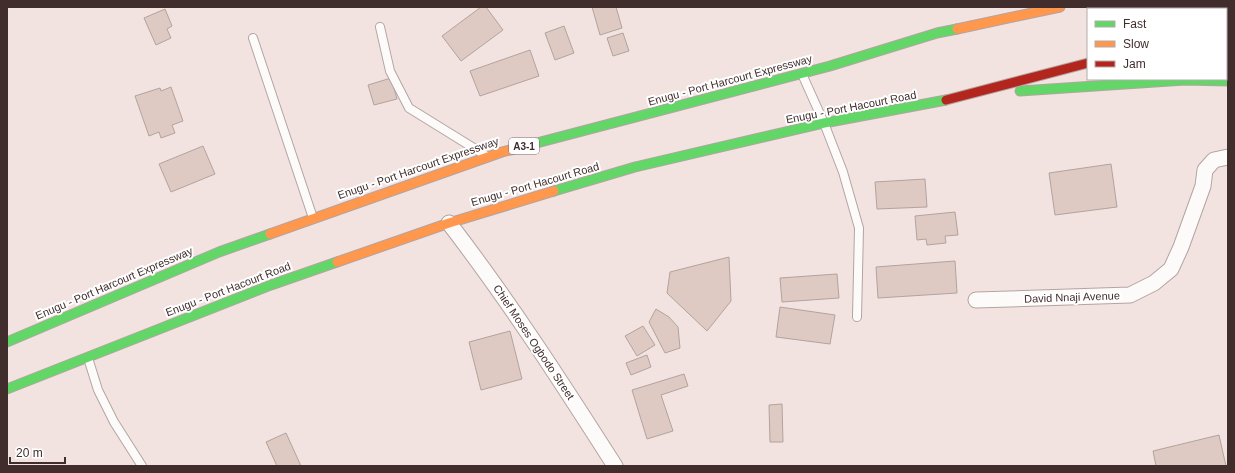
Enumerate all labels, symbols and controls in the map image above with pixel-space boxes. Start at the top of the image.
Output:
legend [1087,8,1227,80]
text: Fast [1123,17,1147,31]
text: Slow [1123,37,1149,51]
street label: Enugu - Port Harcourt Expressway [647,52,814,108]
text: Jam [1123,57,1146,71]
street label: Enugu - Port Hacourt Road [785,88,917,126]
street label: Enugu - Port Harcourt Expressway [336,135,500,201]
road number: A3-1 [509,138,539,154]
street label: Enugu - Port Hacourt Road [470,160,600,208]
street label: Enugu - Port Harcourt Expressway [34,244,195,322]
street label: Enugu - Port Hacourt Road [164,260,292,318]
street label: Chief Moses Ogbodo Street [491,282,577,402]
street label: David Nnaji Avenue [1024,289,1120,305]
scale bar [10,439,65,465]
text: 20 m [16,446,43,460]

